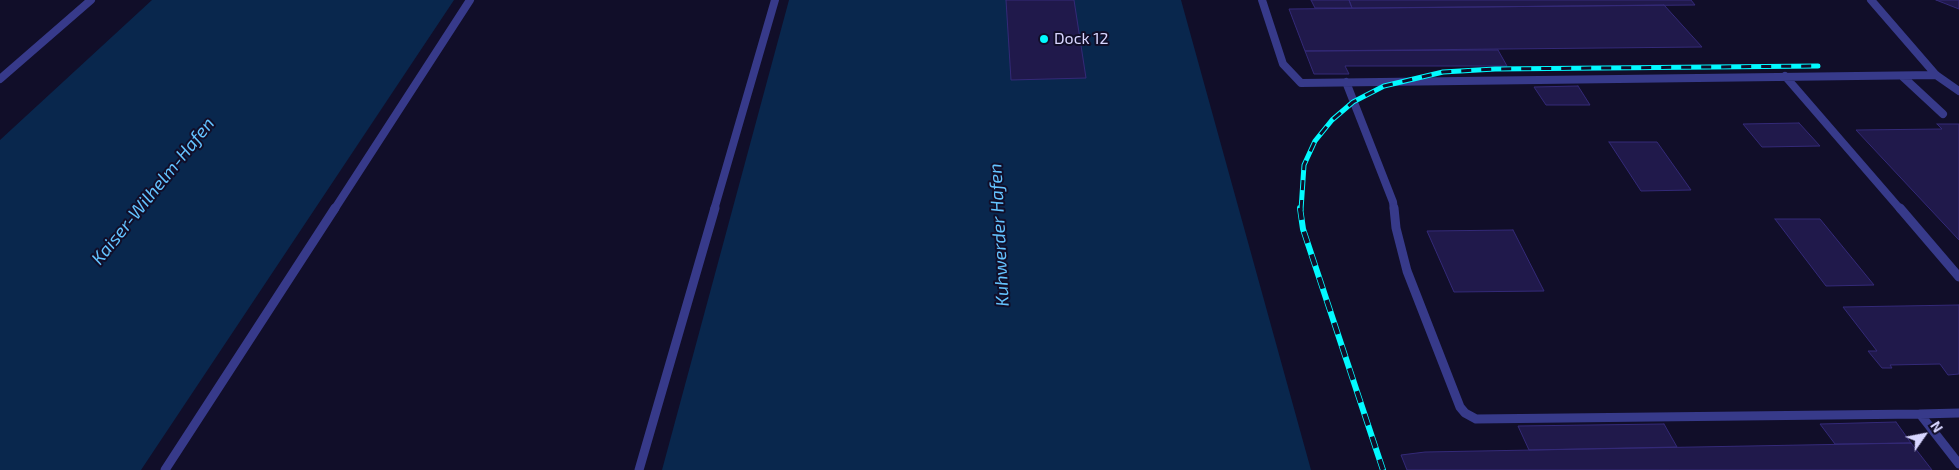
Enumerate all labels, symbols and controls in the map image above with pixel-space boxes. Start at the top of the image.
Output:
place label: Dock 12 [1054,29,1109,49]
marker: Dock 12 [1038,33,1050,45]
water label: Kaiser-Wilhelm-Hafen [87,113,219,269]
water label: Kuhwerder Hafen [984,163,1014,307]
north arrow [1899,410,1949,460]
text: N [1927,418,1947,435]

